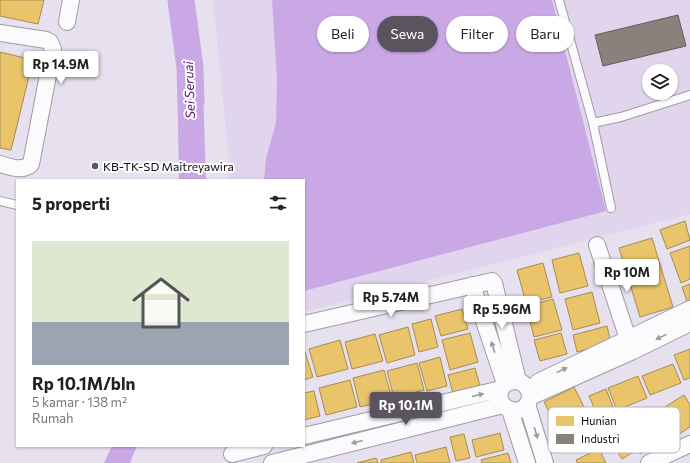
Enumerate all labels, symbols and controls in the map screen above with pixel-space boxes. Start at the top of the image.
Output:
chip: Beli [317,16,369,52]
chip: Sewa [377,16,438,52]
chip: Filter [446,16,508,52]
chip: Baru [516,16,574,52]
pin: Rp 14.9M [20,51,102,85]
text: Rp 14.9M [33,56,89,72]
water label: Sei Seruai [180,60,198,119]
map controls [642,64,678,100]
button: layers [642,64,678,100]
place label: KB-TK-SD Maitreyawira [103,159,234,173]
marker: KB-TK-SD Maitreyawira [90,161,100,171]
icon: filters [267,192,289,214]
text: 5 properti [32,193,110,214]
pin: Rp 10M [594,259,660,293]
text: Rp 10M [604,264,650,280]
icon: home [125,267,197,339]
pin: Rp 5.74M [350,284,432,318]
text: Rp 5.74M [363,289,419,305]
pin: Rp 5.96M [461,296,543,330]
text: Rp 5.96M [473,301,531,317]
one-way arrow [656,334,667,340]
one-way arrow [490,340,496,352]
one-way arrow [557,367,568,373]
text: Rp 10.1M/bln [32,373,135,394]
one-way arrow [472,391,484,397]
pin: Rp 10.1M [365,392,447,426]
text: 5 kamar · 138 m² [32,394,127,410]
text: Rp 10.1M [379,397,433,413]
legend [548,407,680,453]
text: Rumah [32,410,74,426]
text: Hunian [581,414,617,427]
one-way arrow [533,428,539,440]
text: Industri [581,432,620,445]
one-way arrow [350,439,363,445]

